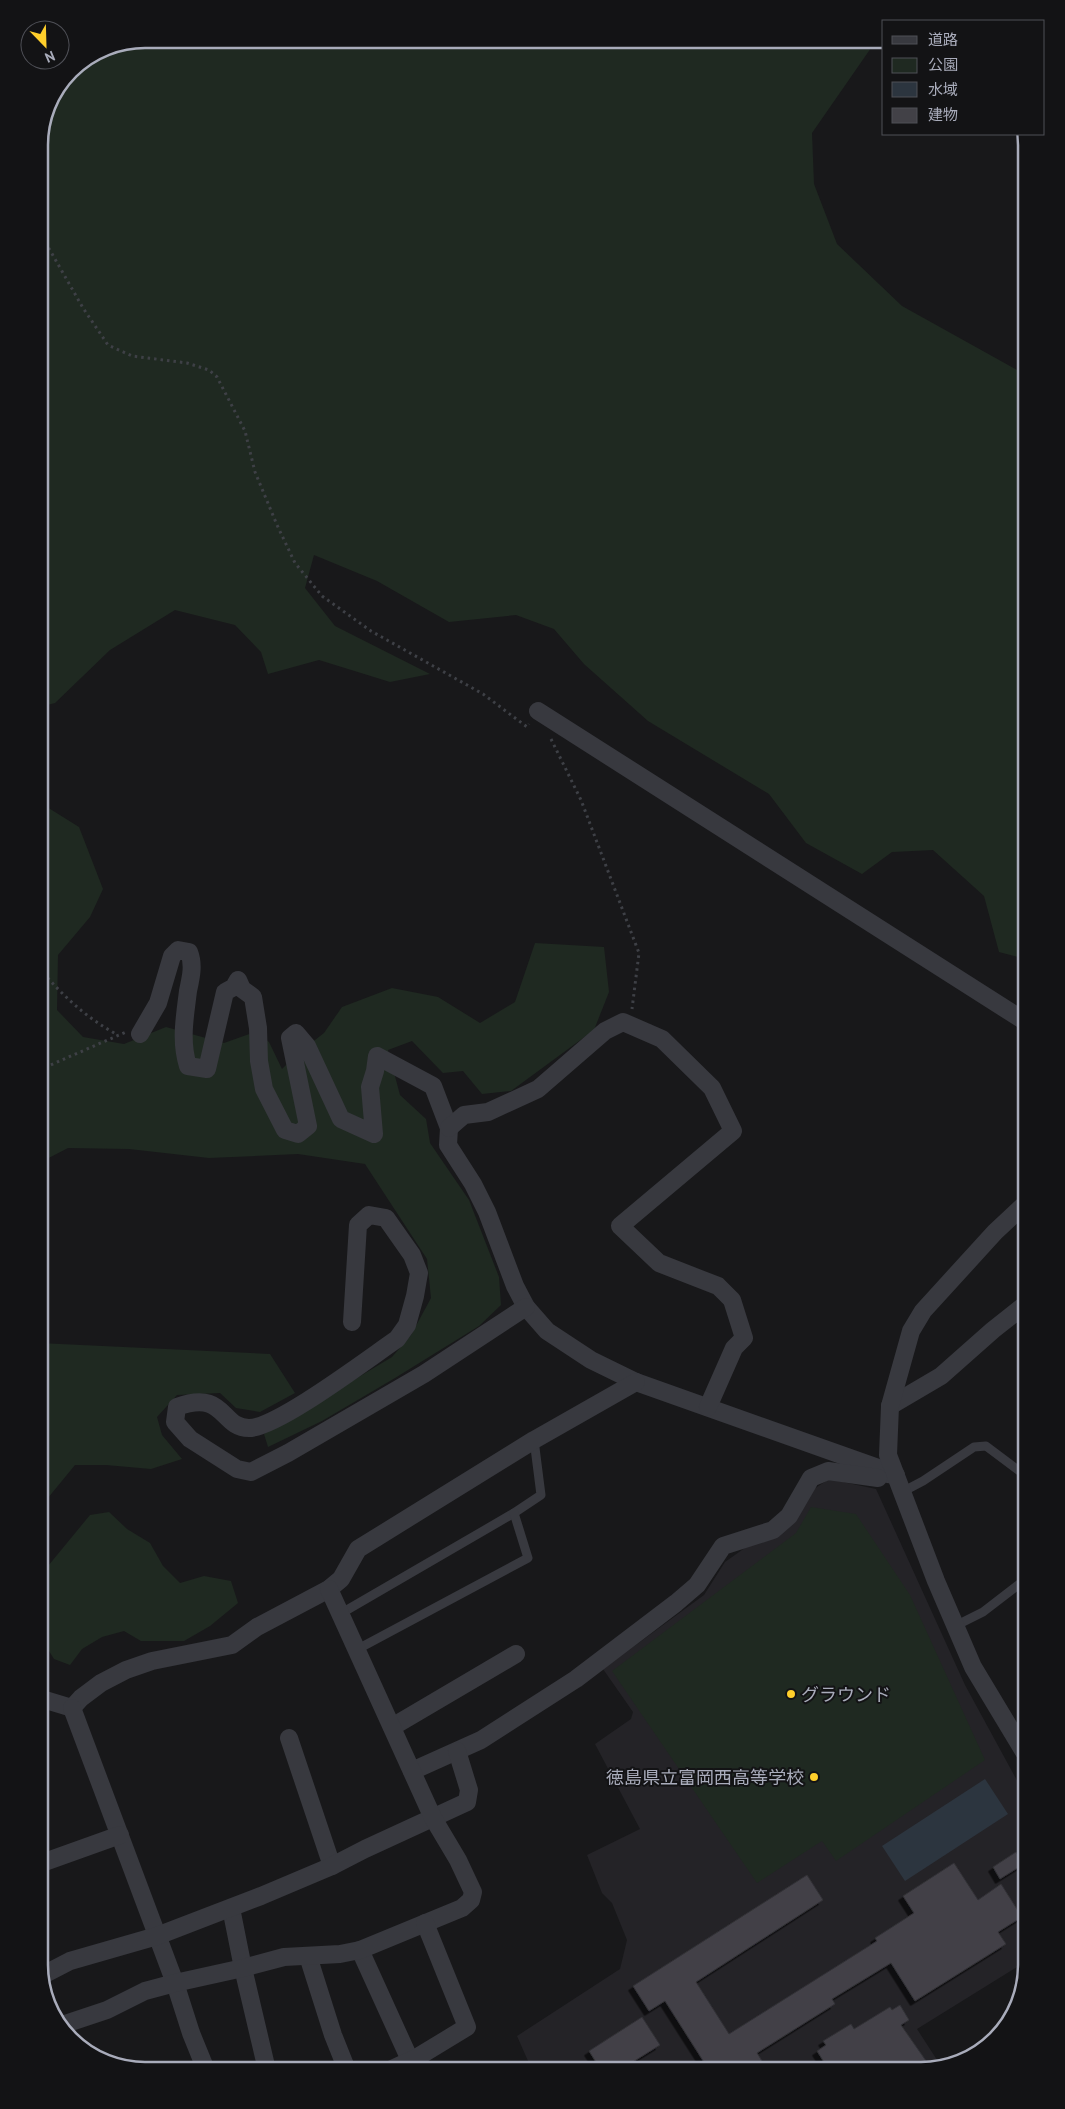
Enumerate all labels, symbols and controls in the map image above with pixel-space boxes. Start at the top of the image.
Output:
north arrow [20,20,70,70]
legend [882,20,1045,135]
text: 道路 [928,30,958,49]
text: N [42,47,58,67]
text: 公園 [928,55,958,74]
text: 水域 [928,80,958,99]
text: 建物 [928,105,958,124]
place label: グラウンド [801,1683,891,1706]
marker: グラウンド [785,1688,797,1700]
place label: 徳島県立富岡西高等学校 [606,1766,804,1789]
marker: 徳島県立富岡西高等学校 [808,1771,820,1783]

